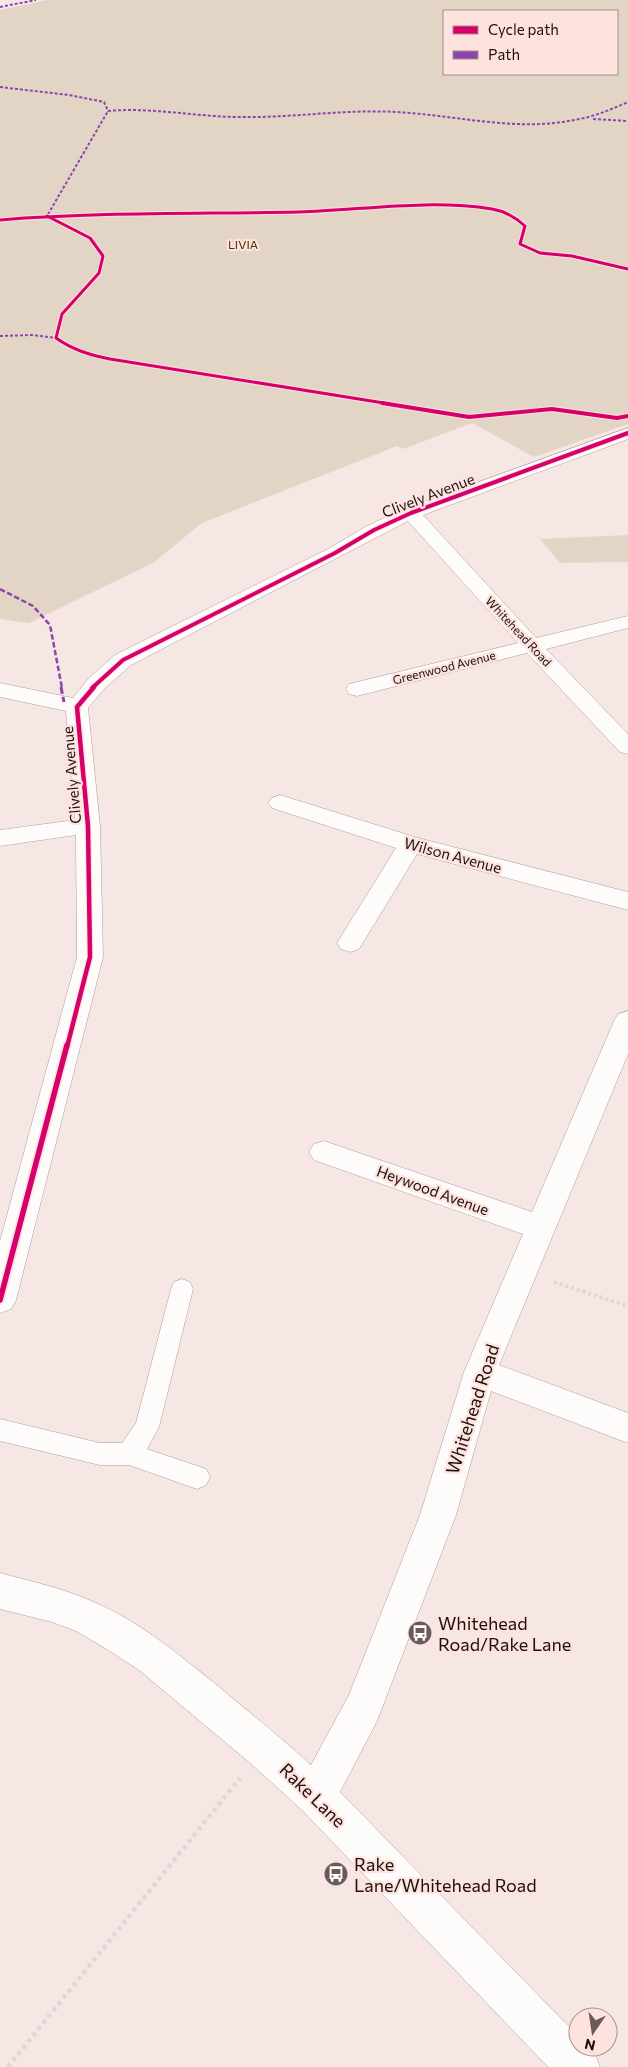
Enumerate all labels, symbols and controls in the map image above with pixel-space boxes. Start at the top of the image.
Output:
legend [443,10,618,75]
text: Cycle path [488,20,559,38]
text: Path [488,45,520,63]
park label: LIVIA [228,237,258,251]
street label: Clively Avenue [379,469,477,521]
street label: Whitehead Road [483,593,555,669]
street label: Greenwood Avenue [391,647,497,687]
street label: Clively Avenue [58,725,84,824]
street label: Wilson Avenue [402,833,504,877]
street label: Heywood Avenue [375,1161,492,1219]
street label: Whitehead Road [441,1341,503,1477]
place label: Whitehead Road/Rake Lane [438,1612,571,1655]
bus stop icon: Whitehead Road/Rake Lane [407,1620,433,1646]
street label: Rake Lane [275,1758,351,1832]
place label: Rake Lane/Whitehead Road [354,1853,537,1896]
bus stop icon: Rake Lane/Whitehead Road [323,1861,349,1887]
north arrow [568,2007,618,2057]
text: N [583,2036,597,2055]

